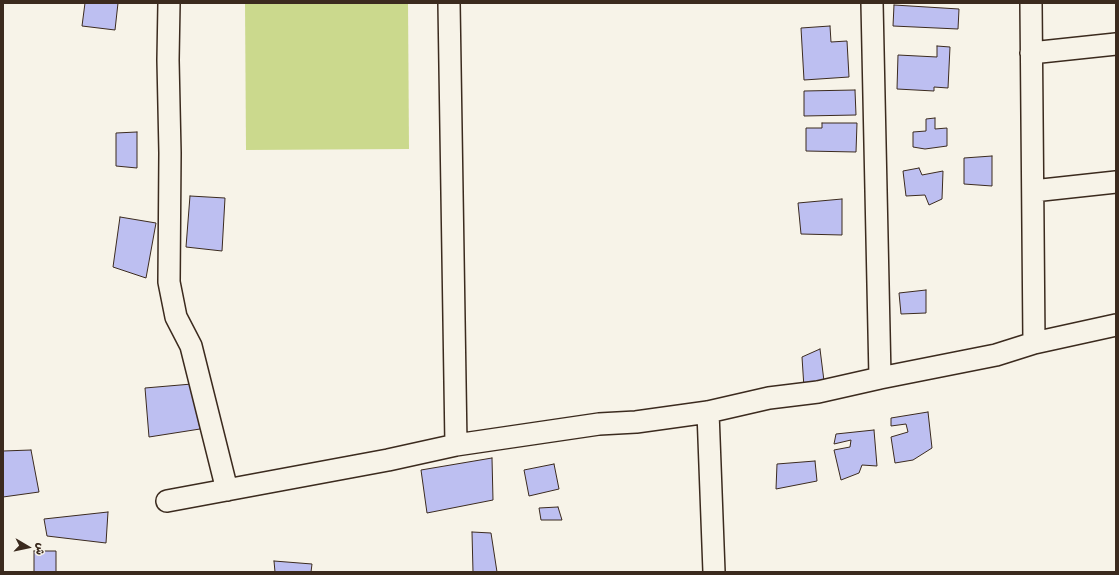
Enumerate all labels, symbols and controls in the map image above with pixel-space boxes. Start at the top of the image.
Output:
north arrow [8,527,48,567]
text: ش [33,542,48,556]

